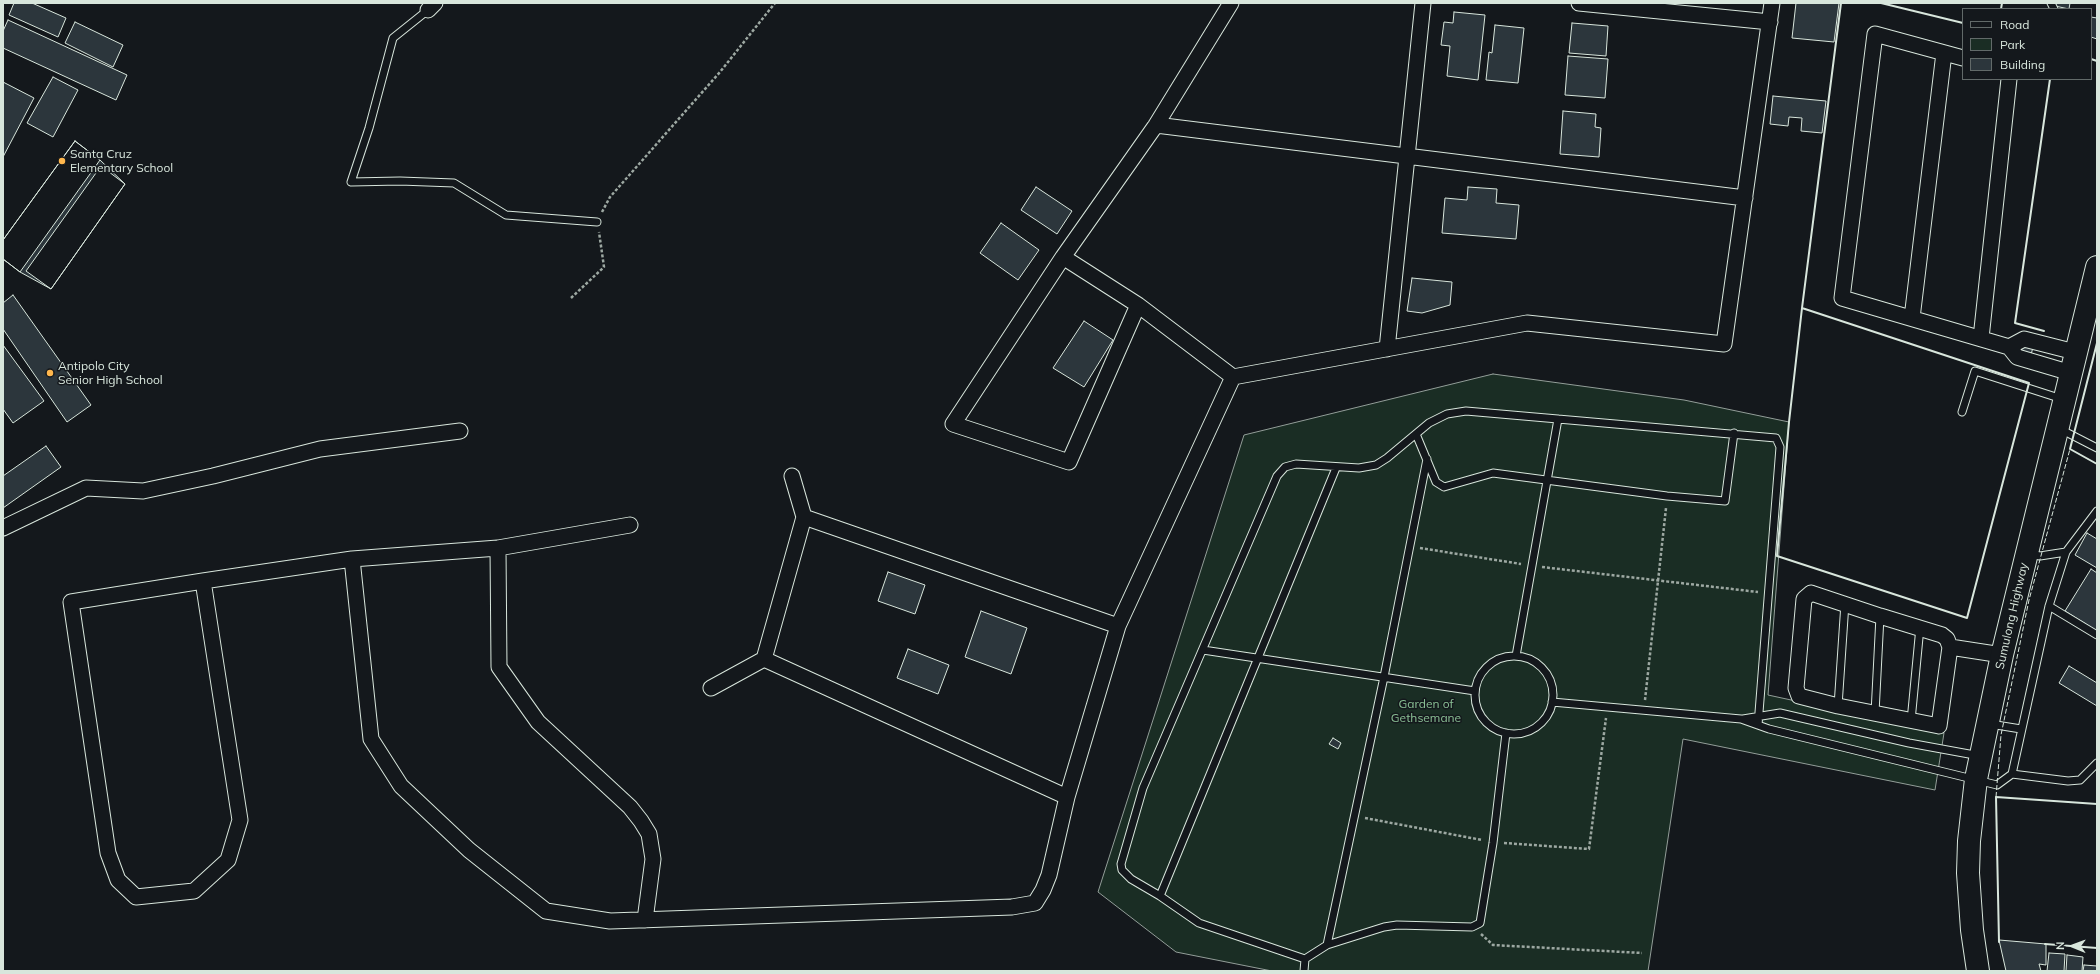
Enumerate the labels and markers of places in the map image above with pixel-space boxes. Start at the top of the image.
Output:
place label: Santa Cruz Elementary School [70,147,173,175]
marker: Santa Cruz Elementary School [57,156,67,166]
place label: Antipolo City Senior High School [58,359,163,387]
marker: Antipolo City Senior High School [45,368,55,378]

